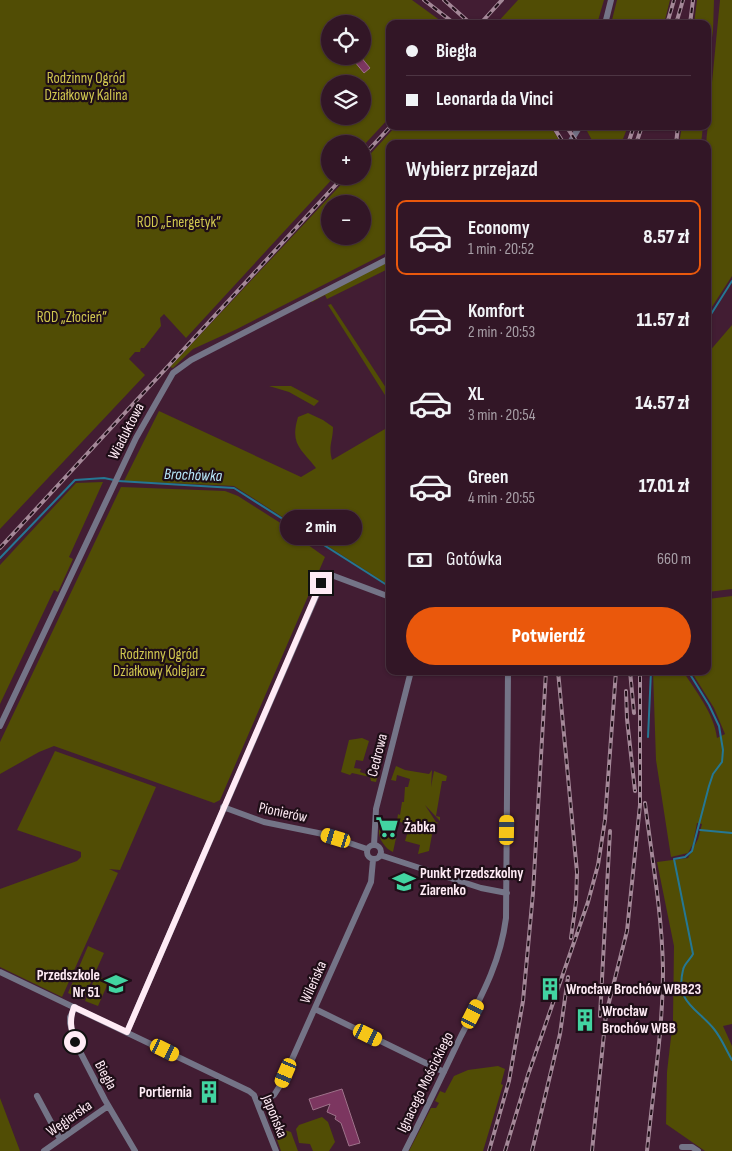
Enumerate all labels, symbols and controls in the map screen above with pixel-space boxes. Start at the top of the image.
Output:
map controls [321,15,371,245]
button: locate [321,15,371,65]
text: Biegła [436,40,477,63]
park label: Rodzinny Ogród Działkowy Kalina [45,69,128,105]
button: layers [321,75,371,125]
text: Leonarda da Vinci [436,88,553,111]
button: + [321,135,371,185]
text: Wybierz przejazd [406,156,538,183]
button: − [321,195,371,245]
park label: ROD „Energetyk” [137,213,221,232]
icon: car [408,215,453,260]
text: Economy [468,217,530,240]
text: 8.57 zł [643,226,689,249]
text: 1 min · 20:52 [468,240,534,259]
icon: car [408,298,453,343]
text: Komfort [468,300,524,323]
park label: ROD „Złocień” [37,308,107,327]
text: 11.57 zł [637,309,689,332]
text: 2 min · 20:53 [468,323,535,342]
icon: car [408,381,453,426]
text: XL [468,383,484,406]
text: 14.57 zł [635,392,689,415]
street label: Wiaduktowa [104,399,149,463]
text: 3 min · 20:54 [468,406,535,425]
icon: car [408,464,453,509]
water label: Brochówka [164,465,223,486]
text: Green [468,466,508,489]
text: 17.01 zł [639,475,689,498]
text: 4 min · 20:55 [468,489,535,508]
callout: 2 min [280,510,362,546]
text: 2 min [305,518,337,537]
icon: cash [406,546,434,574]
text: Gotówka [446,548,502,571]
text: 660 m [657,550,691,569]
route end [310,572,332,594]
button: Potwierdź [406,607,691,665]
park label: Rodzinny Ogród Działkowy Kolejarz [113,645,206,681]
street label: Cedrowa [363,731,392,779]
street label: Pionierów [257,798,310,827]
supermarket icon: Żabka [374,814,400,840]
car [499,815,514,845]
place label: Żabka [404,818,436,837]
car [319,826,352,850]
place label: Punkt Przedszkolny Ziarenko [420,864,524,900]
school or university icon: Punkt Przedszkolny Ziarenko [391,869,417,895]
street label: Wileńska [296,958,331,1006]
place label: Przedszkole Nr 51 [37,966,100,1002]
school or university icon: Przedszkole Nr 51 [103,971,129,997]
building icon: Wrocław Brochów WBB23 [537,976,563,1002]
place label: Wrocław Brochów WBB23 [566,980,701,999]
car [459,997,486,1031]
place label: Wrocław Brochów WBB [602,1002,676,1038]
building icon: Wrocław Brochów WBB [572,1007,598,1033]
car [351,1022,384,1048]
street label: Ignacego Mościckiego [393,1029,458,1136]
route start [64,1031,86,1053]
car [148,1037,181,1063]
car [273,1056,298,1090]
street label: Biegła [90,1058,121,1093]
building icon: Portiernia [196,1079,222,1105]
place label: Portiernia [139,1083,192,1102]
street label: Japońska [257,1091,292,1141]
street label: Węgierska [43,1096,96,1141]

